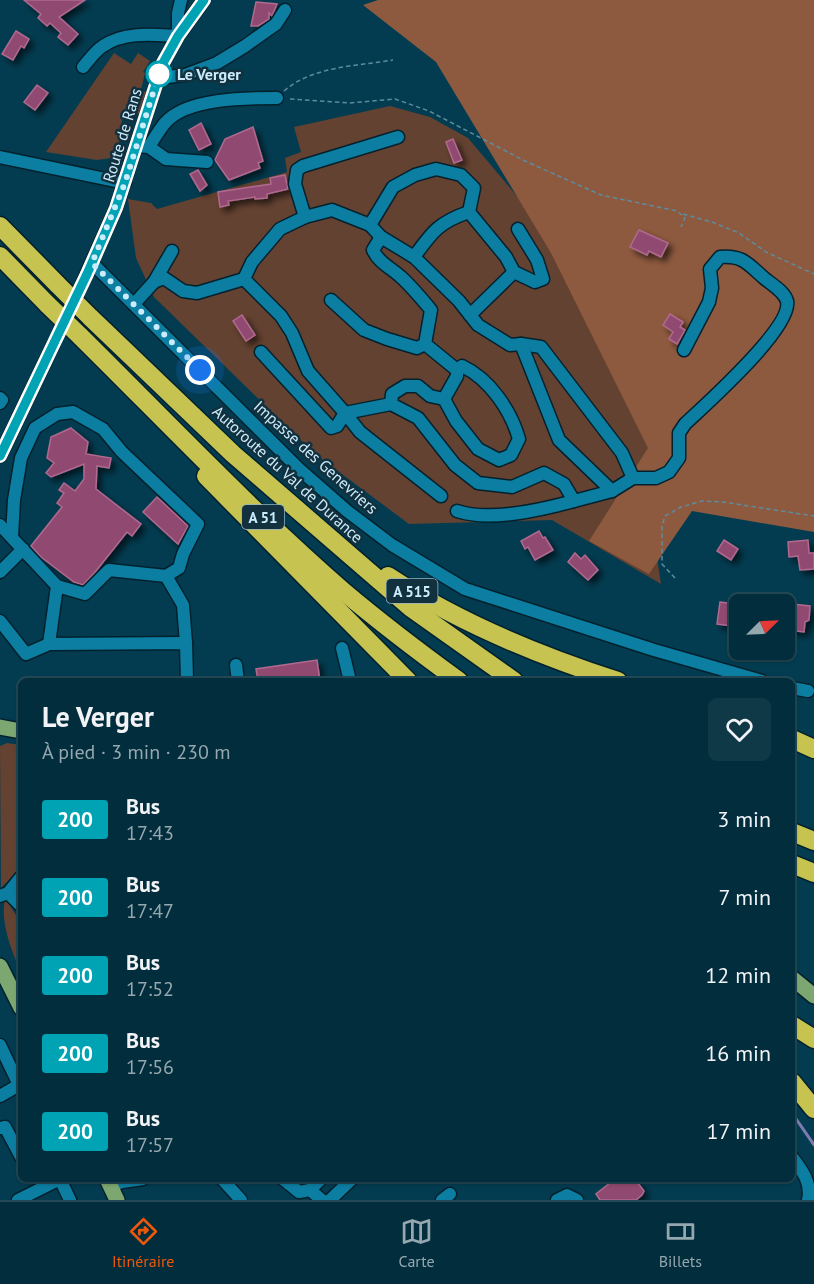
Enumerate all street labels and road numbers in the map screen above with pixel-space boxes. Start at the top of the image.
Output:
street label: Route de Rans [98,85,146,184]
street label: Impasse des Genevriers [250,396,382,518]
street label: Autoroute du Val de Durance [209,401,367,547]
road number: A 51 [242,505,284,529]
road number: A 515 [386,579,438,603]

